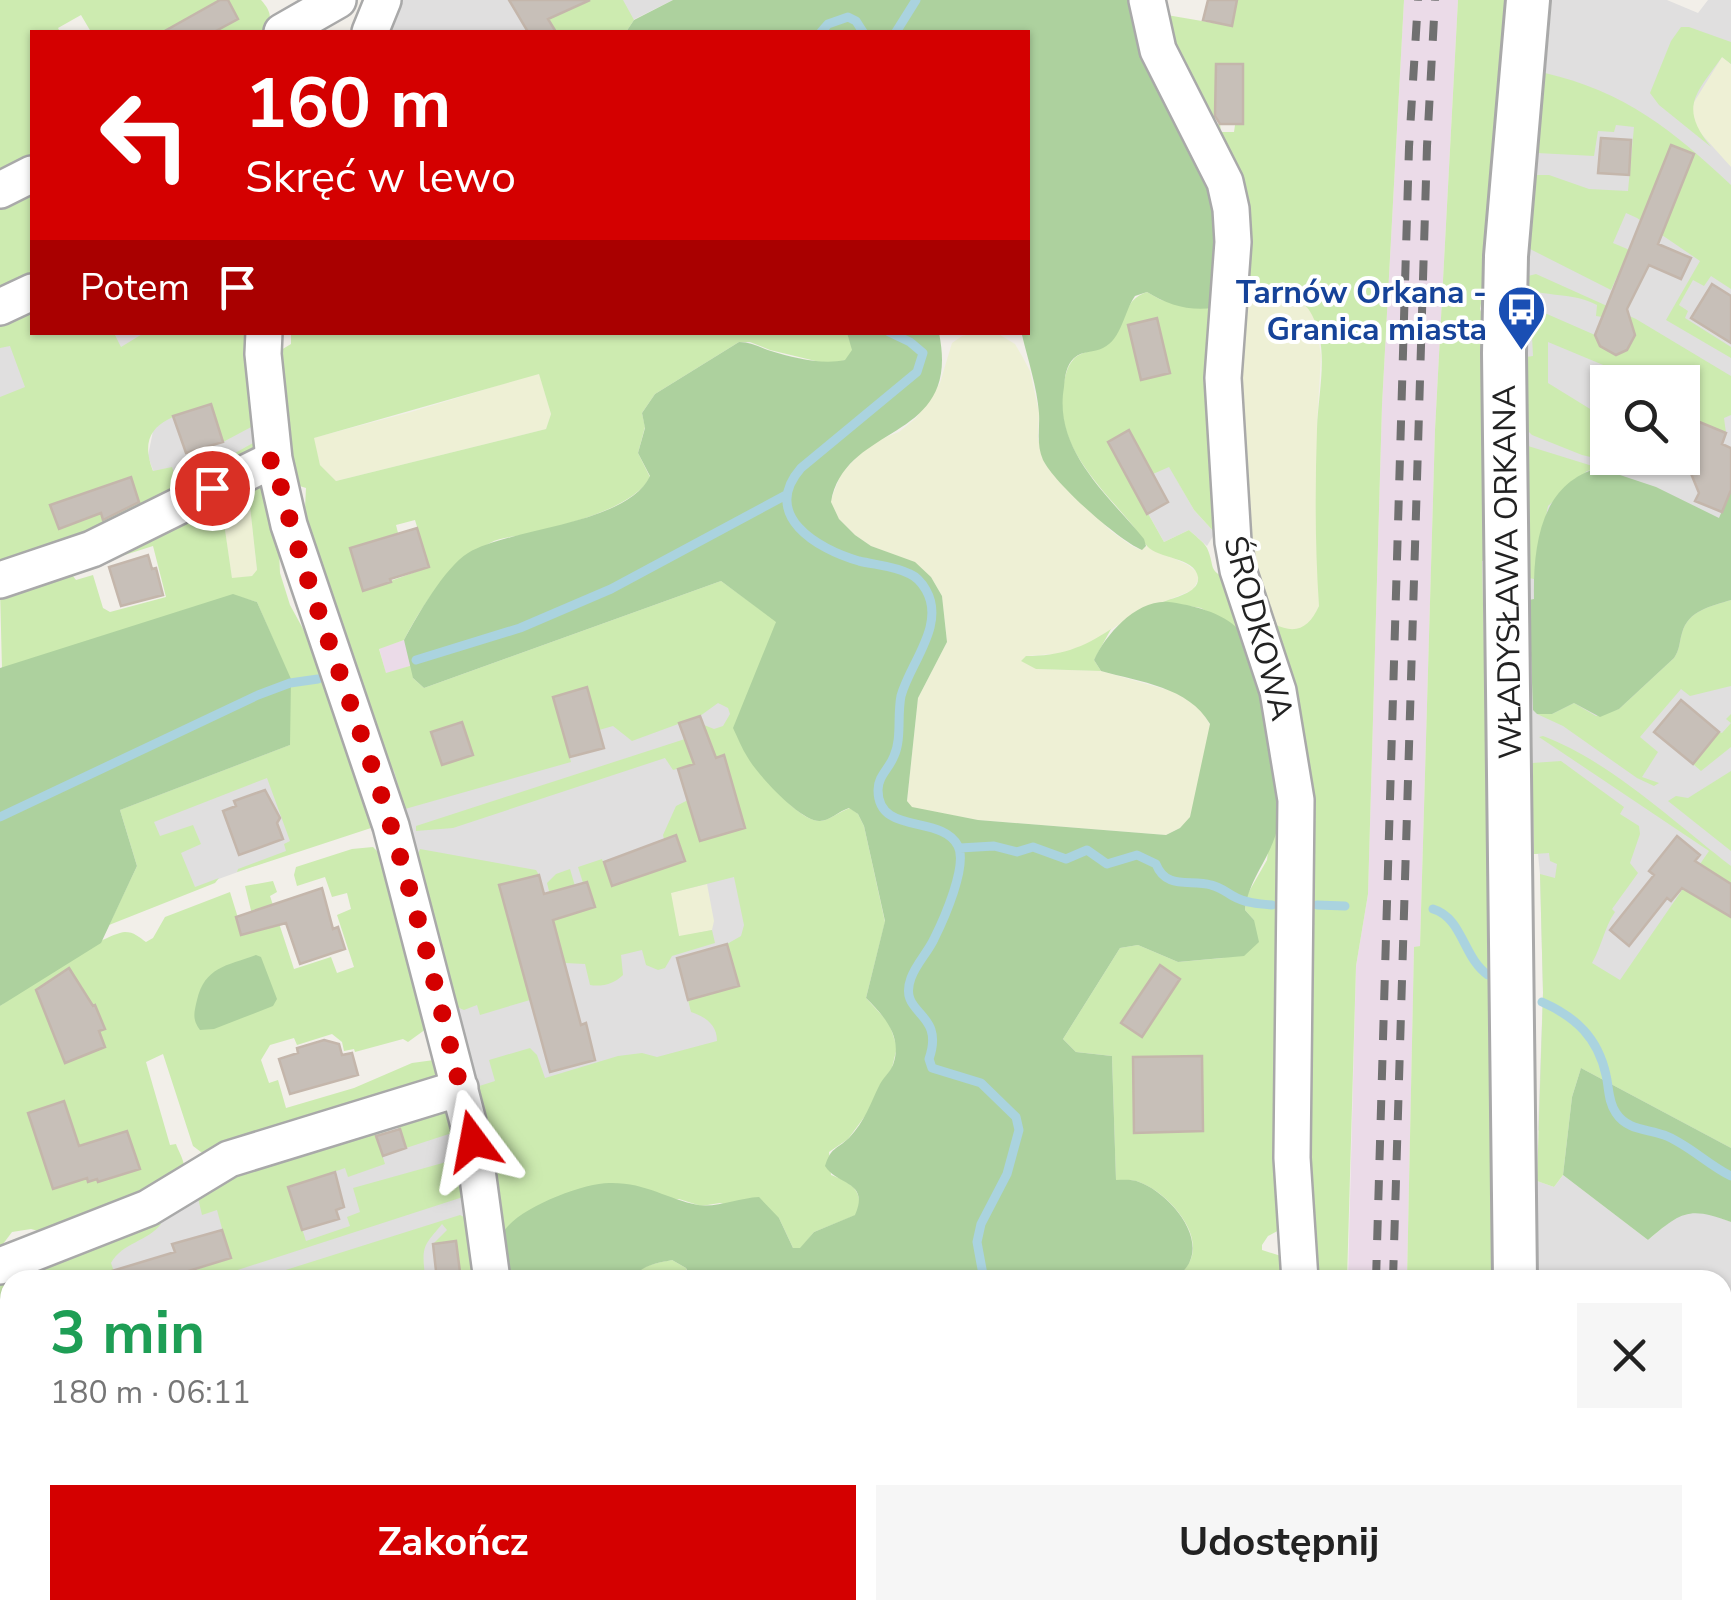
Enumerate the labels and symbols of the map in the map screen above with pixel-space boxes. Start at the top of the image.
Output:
place label: Tarnów Orkana - Granica miasta [1236,271,1487,351]
bus stop icon: Tarnów Orkana - Granica miasta [1496,284,1548,352]
street label: WŁADYSŁAWA ORKANA [1483,384,1532,760]
pin [170,446,255,531]
street label: ŚRODKOWA [1213,531,1304,725]
position arrow [421,1089,525,1193]

